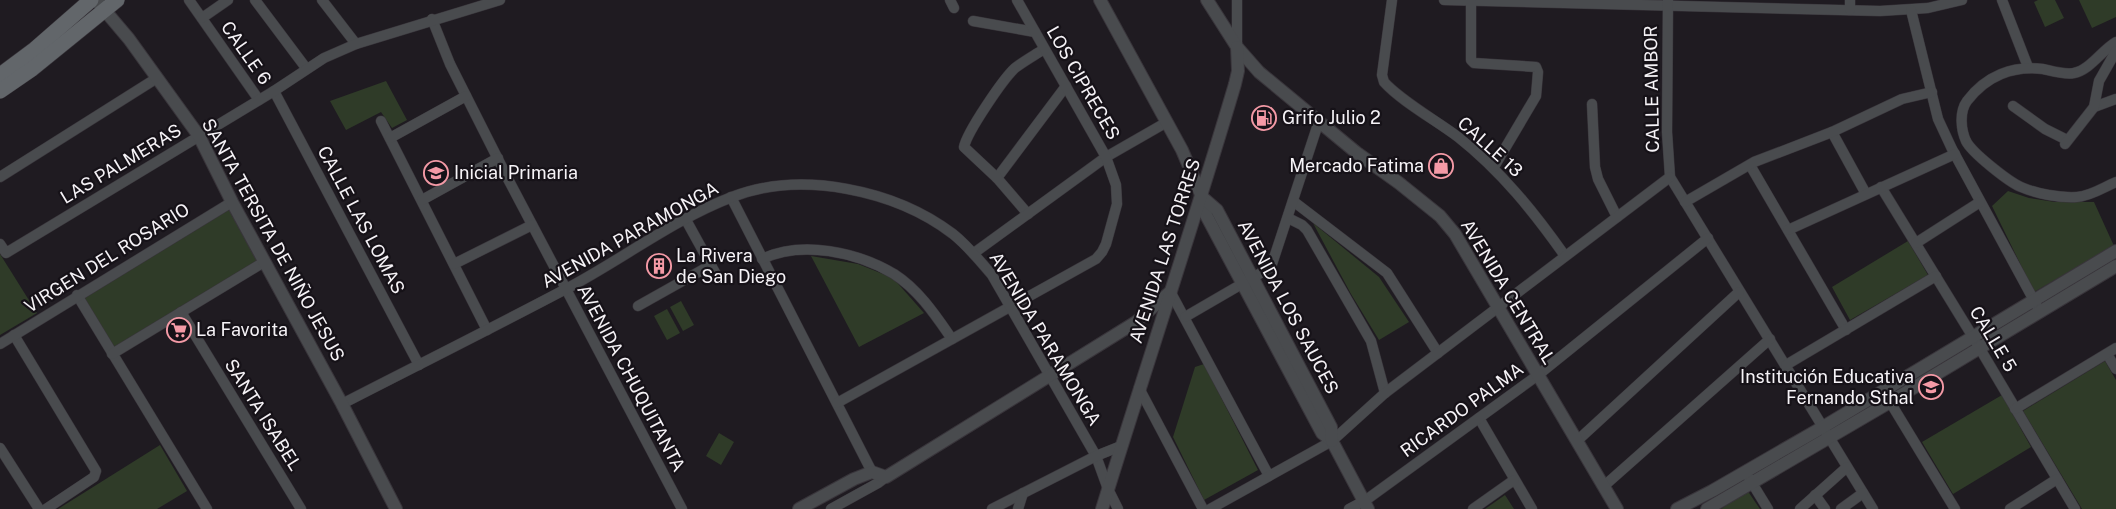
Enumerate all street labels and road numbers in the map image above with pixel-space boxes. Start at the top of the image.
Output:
street label: CALLE 6 [217,17,276,88]
street label: LOS CIPRECES [1042,22,1124,143]
street label: CALLE AMBOR [1640,25,1663,153]
street label: CALLE 13 [1454,112,1527,181]
street label: SANTA TERSITA DE NIÑO JESUS [198,114,350,365]
street label: LAS PALMERAS [57,119,185,208]
street label: CALLE LAS LOMAS [314,142,409,297]
street label: AVENIDA LAS TORRES [1125,156,1204,346]
street label: AVENIDA PARAMONGA [538,177,722,292]
street label: VIRGEN DEL ROSARIO [20,198,193,317]
street label: AVENIDA LOS SAUCES [1234,216,1343,397]
street label: AVENIDA CENTRAL [1457,216,1560,368]
street label: AVENIDA PARAMONGA [985,248,1106,430]
street label: AVENIDA CHUQUITANTA [573,281,690,475]
street label: CALLE 5 [1966,302,2021,375]
street label: SANTA ISABEL [221,355,306,475]
street label: RICARDO PALMA [1396,358,1527,461]

